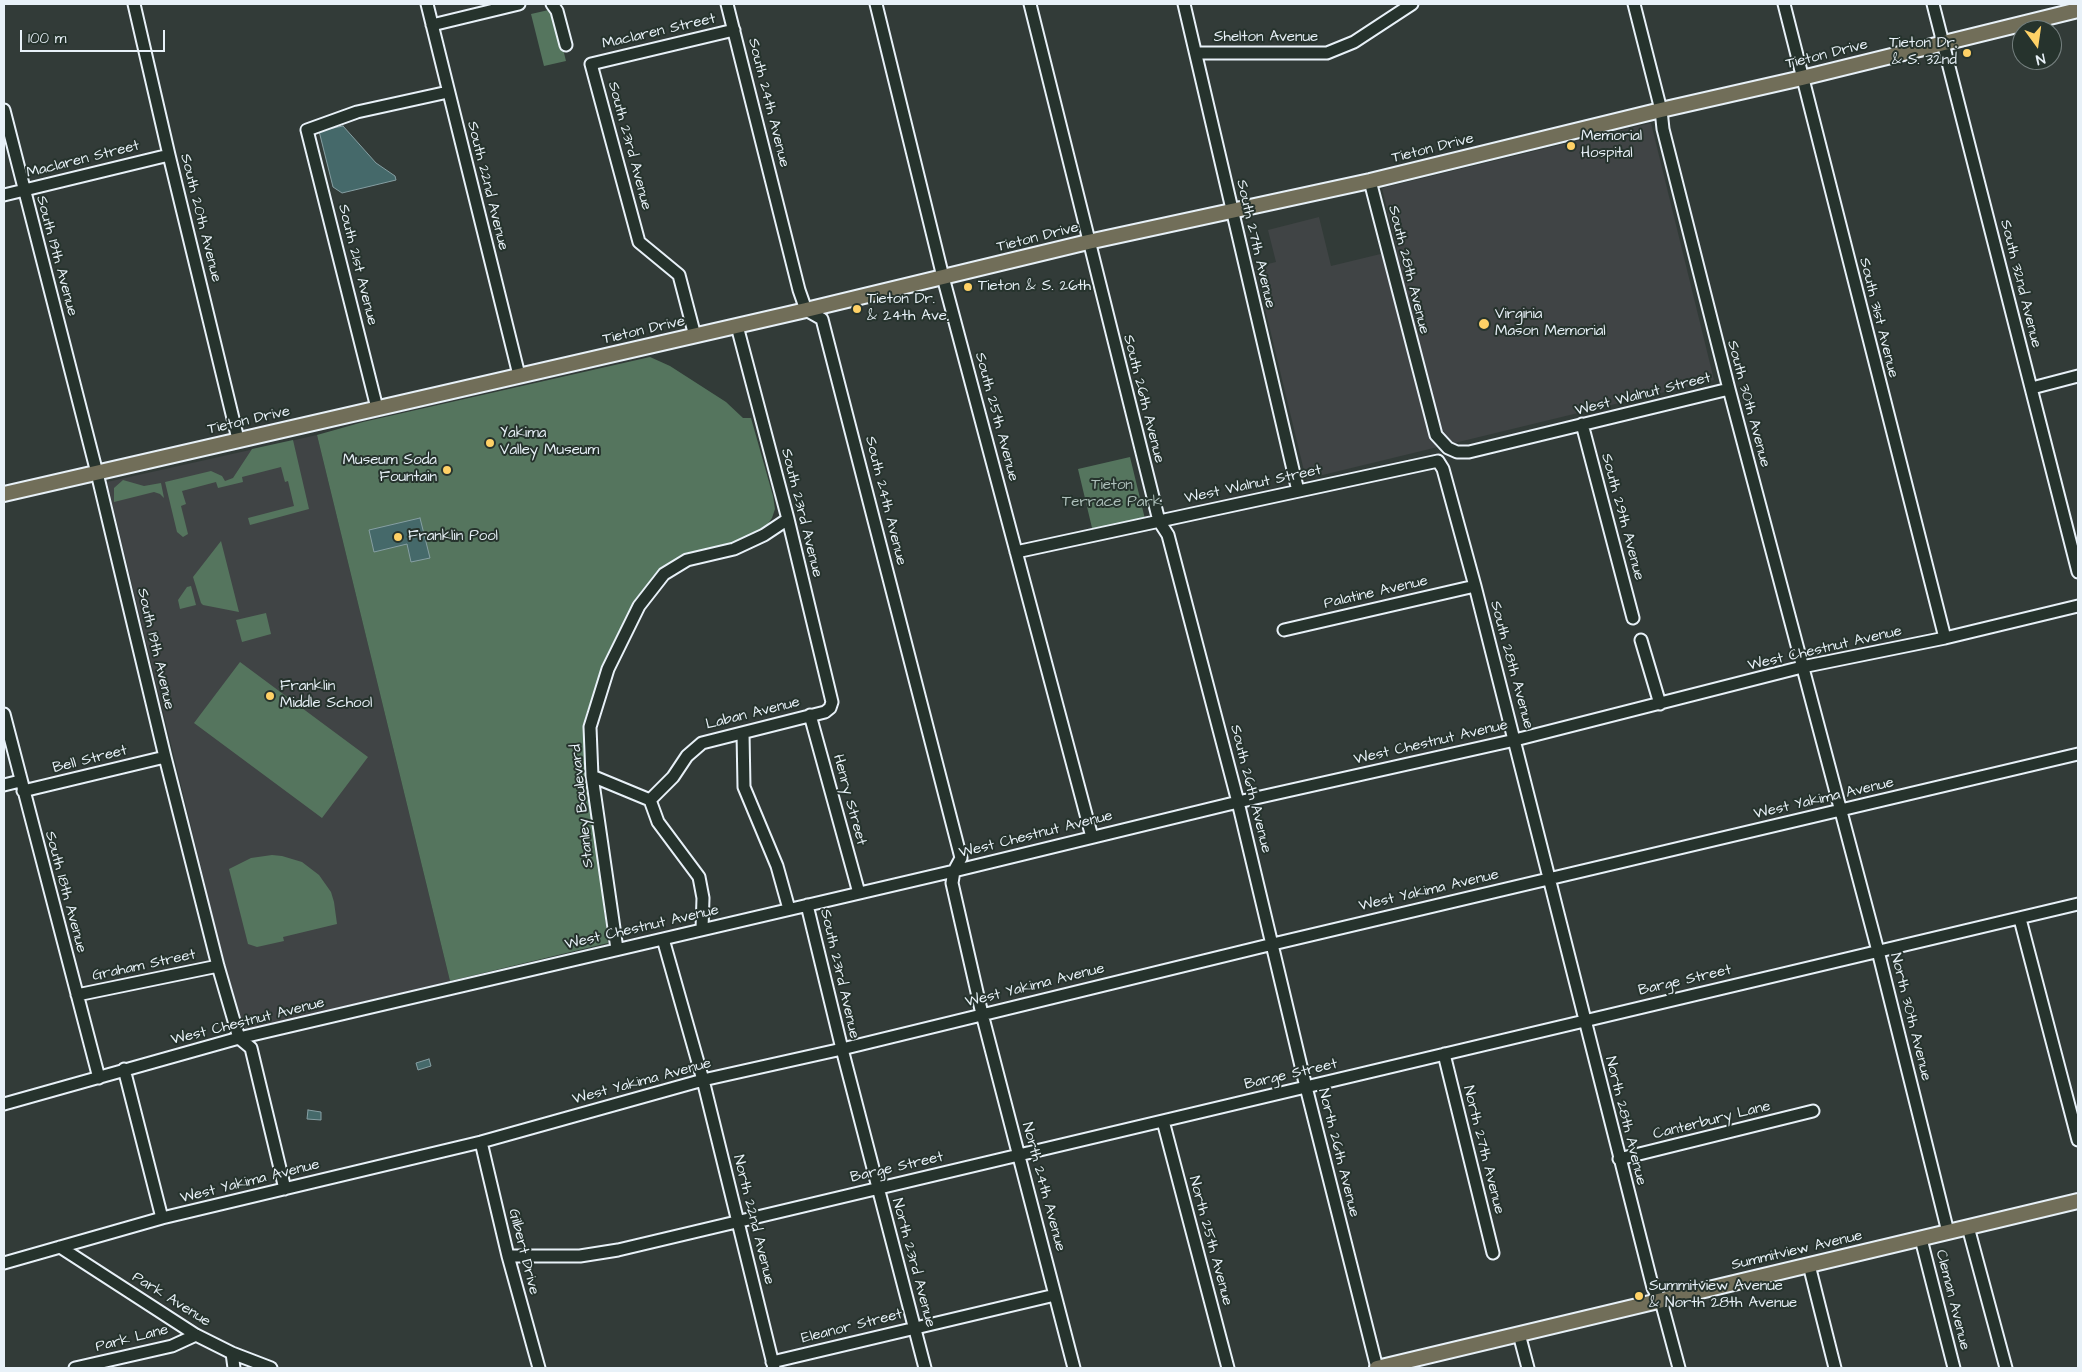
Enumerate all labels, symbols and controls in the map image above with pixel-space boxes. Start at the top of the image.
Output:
street label: Maclaren Street [601,10,717,54]
scale bar [22,20,168,52]
north arrow [2012,20,2062,70]
text: 100 m [28,28,67,49]
street label: Shelton Avenue [1214,29,1318,47]
place label: Tieton Dr. & S. 32nd [1889,35,1957,70]
street label: Tieton Drive [1784,36,1870,74]
street label: South 24th Avenue [743,37,793,169]
marker: Tieton Dr. & S. 32nd [1961,47,1973,59]
text: N [2034,48,2047,69]
street label: South 23rd Avenue [603,80,655,212]
street label: South 22nd Avenue [462,120,512,252]
place label: Memorial Hospital [1581,128,1642,163]
street label: Tieton Drive [1390,130,1476,168]
street label: Maclaren Street [25,137,141,183]
marker: Memorial Hospital [1565,140,1577,152]
street label: South 20th Avenue [175,152,225,284]
street label: South 27th Avenue [1231,178,1279,310]
street label: South 19th Avenue [31,194,81,318]
street label: South 21st Avenue [333,203,381,327]
street label: South 28th Avenue [1383,204,1433,336]
street label: South 32nd Avenue [1995,218,2045,350]
street label: Tieton Drive [995,219,1081,257]
street label: South 31st Avenue [1854,256,1902,380]
place label: Tieton & S. 26th [978,278,1091,296]
marker: Tieton & S. 26th [962,281,974,293]
place label: Tieton Dr. & 24th Ave. [867,291,949,326]
marker: Tieton Dr. & 24th Ave. [851,303,863,315]
place label: Virginia Mason Memorial [1495,306,1606,341]
street label: Tieton Drive [601,313,687,349]
marker: Virginia Mason Memorial [1477,317,1491,331]
street label: South 26th Avenue [1118,333,1168,465]
street label: South 30th Avenue [1722,339,1774,469]
street label: South 25th Avenue [970,351,1022,483]
street label: West Walnut Street [1573,369,1713,421]
street label: Tieton Drive [206,403,292,439]
place label: Yakima Valley Museum [500,425,599,460]
street label: South 24th Avenue [860,435,910,567]
marker: Yakima Valley Museum [484,437,496,449]
street label: South 23rd Avenue [776,447,826,579]
place label: Museum Soda Fountain [343,452,437,487]
street label: South 29th Avenue [1596,452,1648,582]
street label: West Walnut Street [1183,462,1323,508]
marker: Museum Soda Fountain [441,464,453,476]
park label: Tieton Terrace Park [1062,477,1162,512]
place label: Franklin Pool [408,528,498,546]
marker: Franklin Pool [392,531,404,543]
street label: Palatine Avenue [1322,572,1430,614]
street label: South 19th Avenue [132,587,178,711]
street label: South 28th Avenue [1485,599,1537,731]
street label: West Chestnut Avenue [1746,623,1904,675]
place label: Franklin Middle School [280,678,372,713]
marker: Franklin Middle School [264,690,276,702]
street label: Laban Avenue [704,694,802,734]
street label: West Chestnut Avenue [1352,717,1510,769]
street label: South 26th Avenue [1225,723,1275,855]
street label: Bell Street [51,742,129,778]
street label: Stanley Boulevard [568,743,598,869]
street label: Henry Street [828,753,870,847]
street label: West Yakima Avenue [1752,774,1896,824]
street label: West Chestnut Avenue [957,807,1115,863]
street label: South 18th Avenue [40,829,90,955]
street label: West Yakima Avenue [1357,866,1501,916]
street label: West Chestnut Avenue [563,902,721,954]
street label: South 23rd Avenue [815,908,863,1040]
street label: Graham Street [91,946,197,986]
street label: North 30th Avenue [1885,951,1935,1083]
street label: West Yakima Avenue [963,960,1107,1012]
street label: Barge Street [1637,962,1733,1000]
street label: West Chestnut Avenue [169,994,327,1050]
street label: West Yakima Avenue [571,1055,713,1109]
street label: North 28th Avenue [1600,1055,1650,1187]
street label: Barge Street [1243,1056,1339,1094]
street label: North 27th Avenue [1458,1084,1508,1216]
street label: North 26th Avenue [1313,1087,1363,1219]
street label: Canterbury Lane [1651,1098,1773,1144]
street label: North 24th Avenue [1017,1121,1069,1253]
street label: Barge Street [849,1149,945,1187]
street label: North 22nd Avenue [728,1153,778,1287]
street label: West Yakima Avenue [178,1156,322,1208]
street label: North 25th Avenue [1184,1174,1236,1308]
street label: North 23rd Avenue [887,1197,939,1329]
street label: Gilbert Drive [504,1207,542,1297]
street label: Summitview Avenue [1730,1227,1864,1275]
street label: Cleman Avenue [1931,1248,1973,1352]
street label: Park Avenue [128,1269,214,1331]
place label: Summitview Avenue & North 28th Avenue [1649,1278,1797,1313]
marker: Summitview Avenue & North 28th Avenue [1633,1290,1645,1302]
street label: Eleanor Street [800,1306,904,1348]
street label: Park Lane [94,1321,170,1357]

